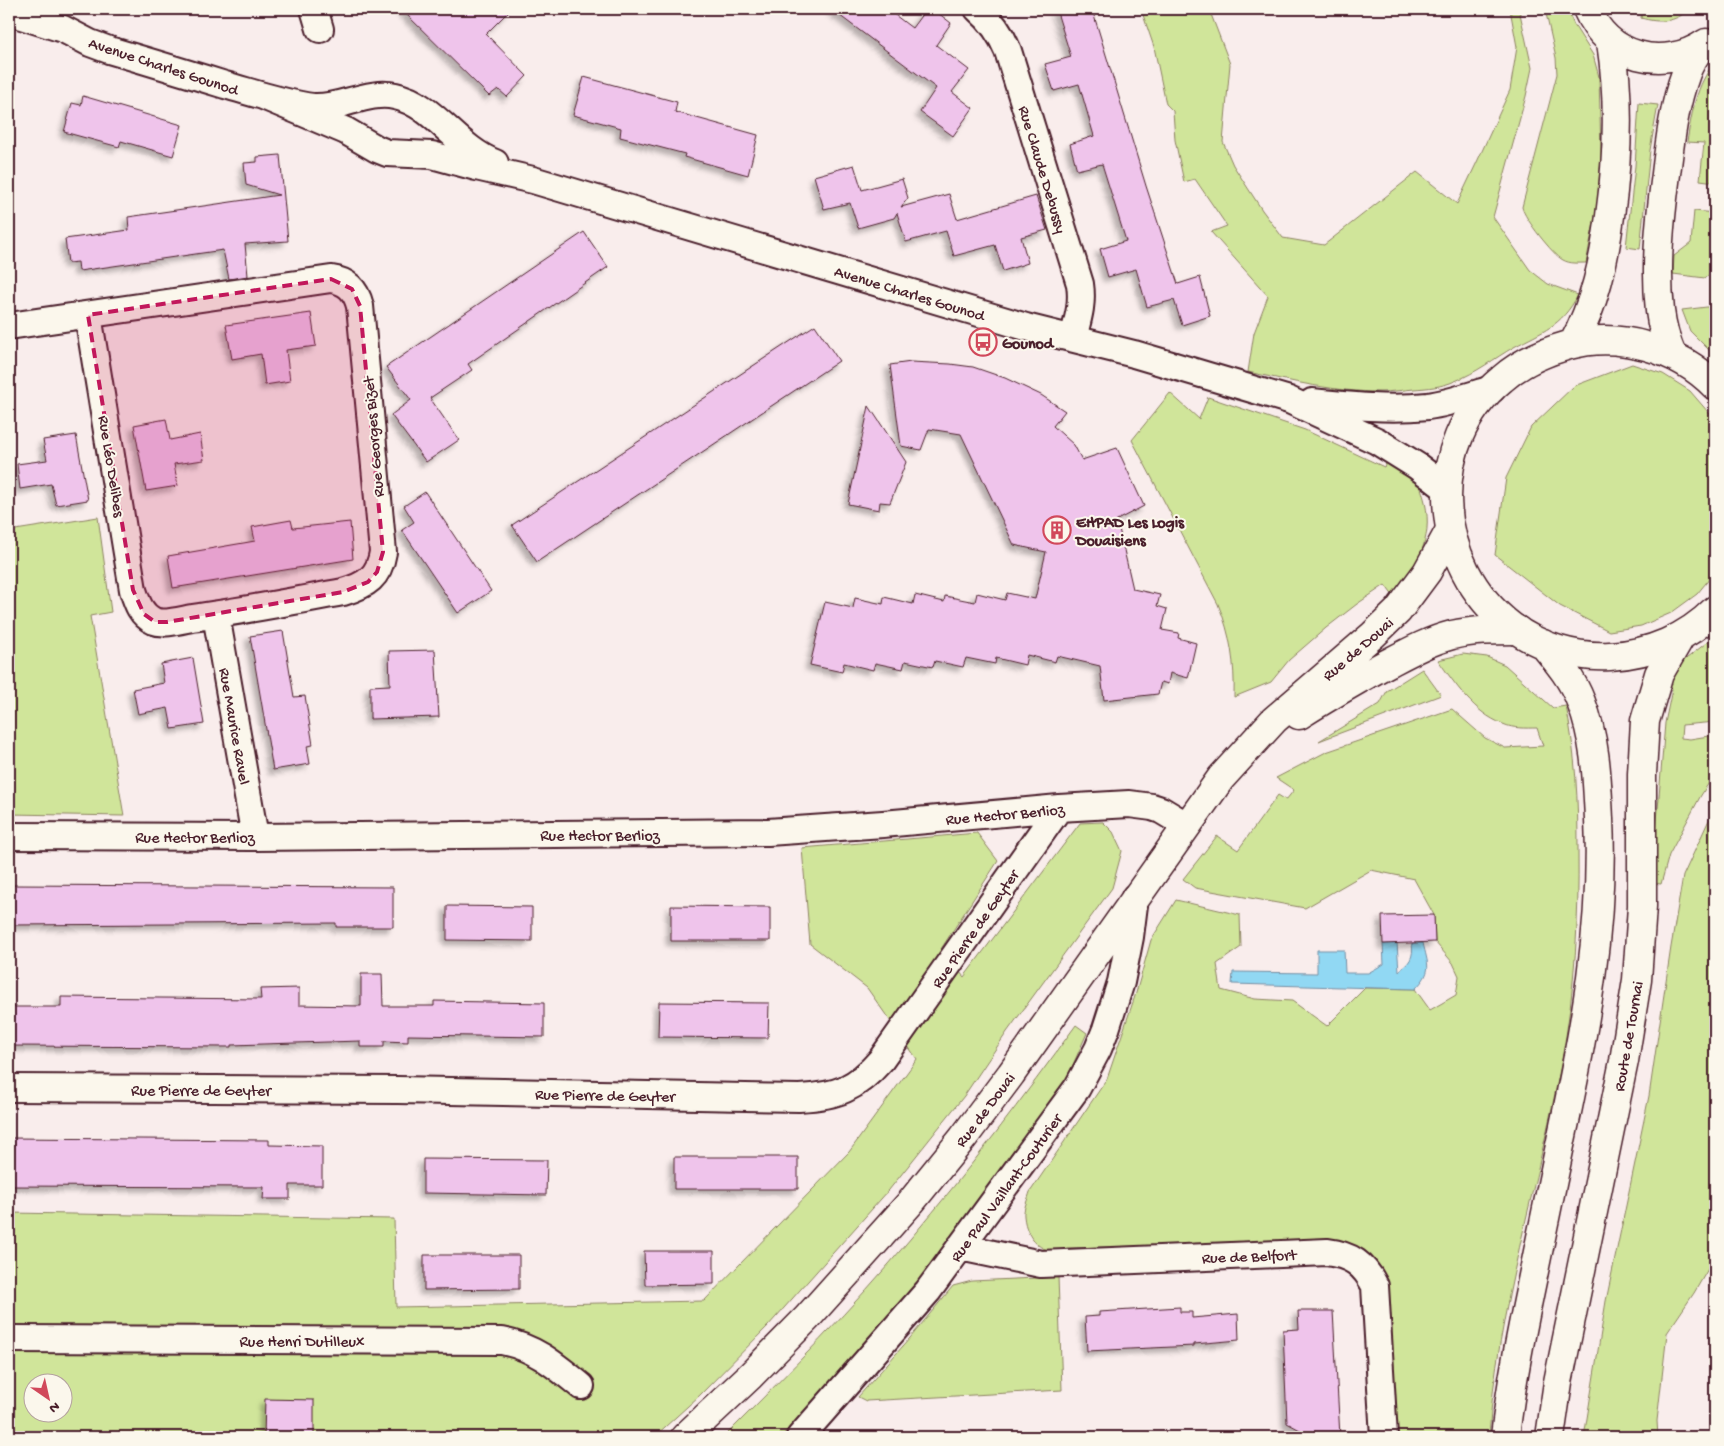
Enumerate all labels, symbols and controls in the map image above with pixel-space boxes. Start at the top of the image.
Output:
street label: Avenue Charles Gounod [86,35,242,102]
street label: Rue Claude Debussy [1012,104,1069,236]
street label: Avenue Charles Gounod [831,263,988,328]
bus stop icon: Gounod [968,327,998,357]
place label: Gounod [1002,336,1055,355]
street label: Rue Georges Bizet [361,374,390,498]
street label: Rue Léo Delibes [92,414,127,520]
building icon: EHPAD Les Logis Douaisiens [1042,515,1072,545]
place label: EHPAD Les Logis Douaisiens [1074,515,1185,552]
street label: Rue de Douai [1320,615,1399,687]
street label: Rue Maurice Ravel [213,667,252,786]
street label: Rue Hector Berlioz [945,802,1067,831]
street label: Rue Hector Berlioz [540,828,661,847]
street label: Rue Hector Berlioz [135,830,256,849]
street label: Rue Pierre de Geyter [929,866,1026,993]
street label: Route de Tournai [1611,980,1650,1093]
street label: Rue de Douai [953,1070,1021,1152]
street label: Rue Pierre de Geyter [131,1083,272,1102]
street label: Rue Pierre de Geyter [535,1087,676,1108]
street label: Rue Paul Vaillant-Couturier [948,1110,1069,1267]
street label: Rue de Belfort [1201,1247,1298,1270]
street label: Rue Henri Dutilleux [239,1334,365,1353]
north arrow [22,1374,72,1424]
text: N [45,1397,62,1416]

